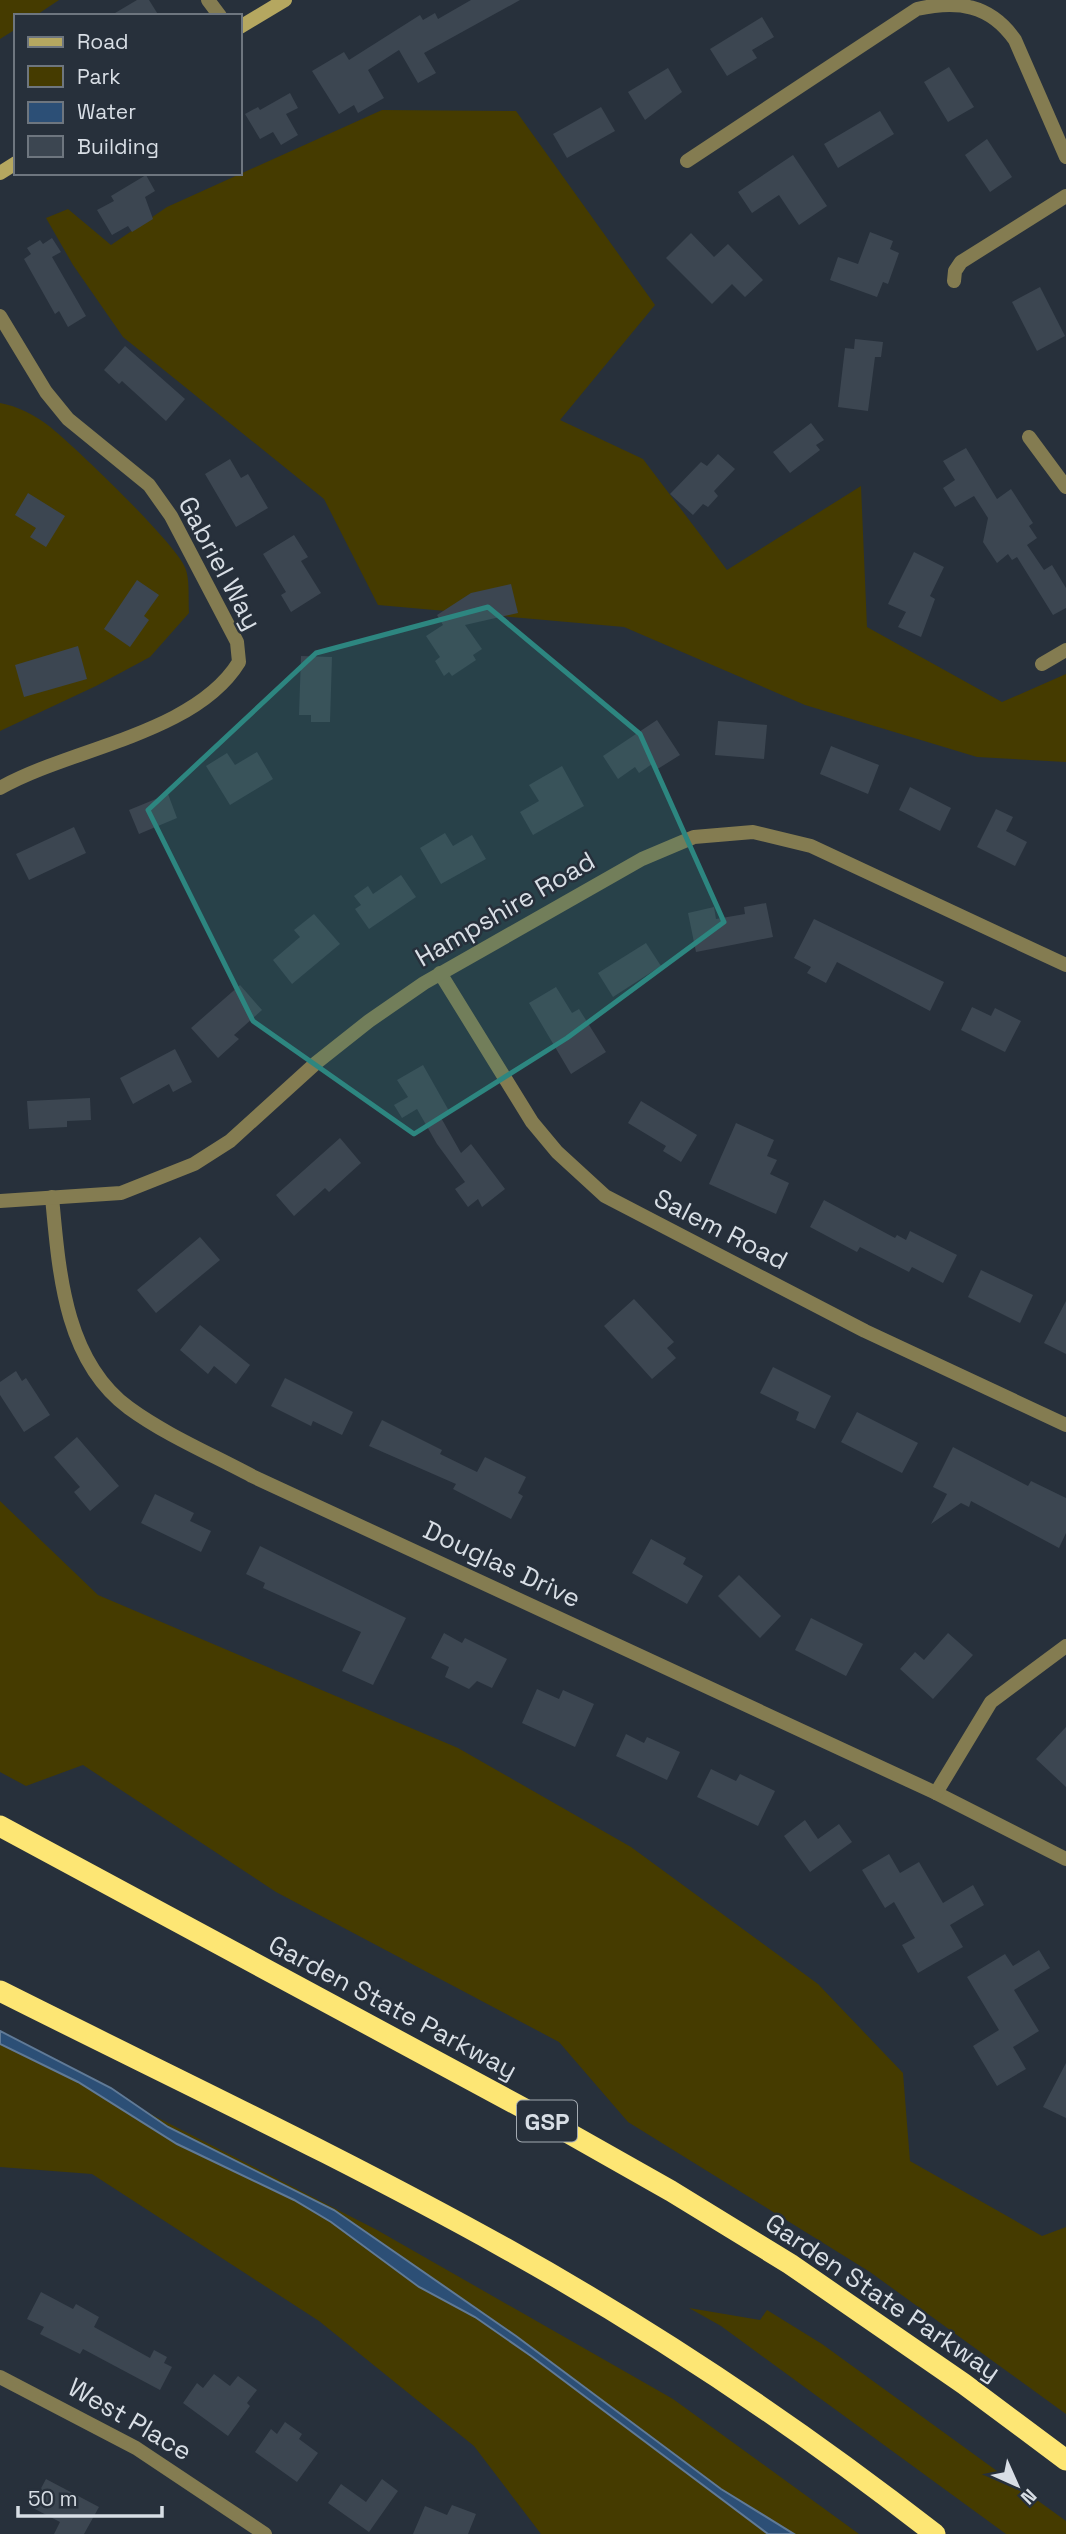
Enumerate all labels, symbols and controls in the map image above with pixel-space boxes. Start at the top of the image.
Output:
legend [14,14,242,175]
text: Road [77,28,129,55]
text: Park [77,63,121,90]
text: Water [77,98,136,125]
text: Building [77,133,159,160]
street label: Gabriel Way [171,490,269,636]
street label: Hampshire Road [409,844,601,974]
street label: Salem Road [648,1181,794,1277]
street label: Douglas Drive [418,1513,586,1615]
street label: Garden State Parkway [263,1927,523,2087]
road number: GSP [517,2100,577,2142]
street label: Garden State Parkway [759,2205,1007,2389]
street label: West Place [62,2370,198,2468]
north arrow [982,2450,1052,2520]
scale bar [18,2474,161,2518]
text: N [1015,2483,1042,2510]
text: 50 m [28,2485,78,2512]

